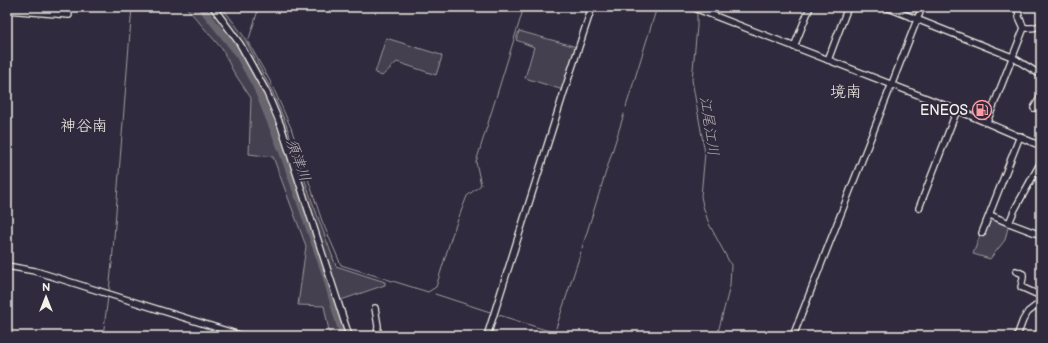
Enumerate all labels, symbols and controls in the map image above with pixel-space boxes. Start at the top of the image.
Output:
district label: 境南 [830,83,862,102]
water label: 江尾江川 [695,95,723,157]
fuel station icon: ENEOS [971,99,993,121]
place label: ENEOS [920,102,968,119]
district label: 神谷南 [60,117,108,136]
water label: 須津川 [281,136,315,184]
north arrow [26,277,66,317]
text: N [42,281,50,294]

